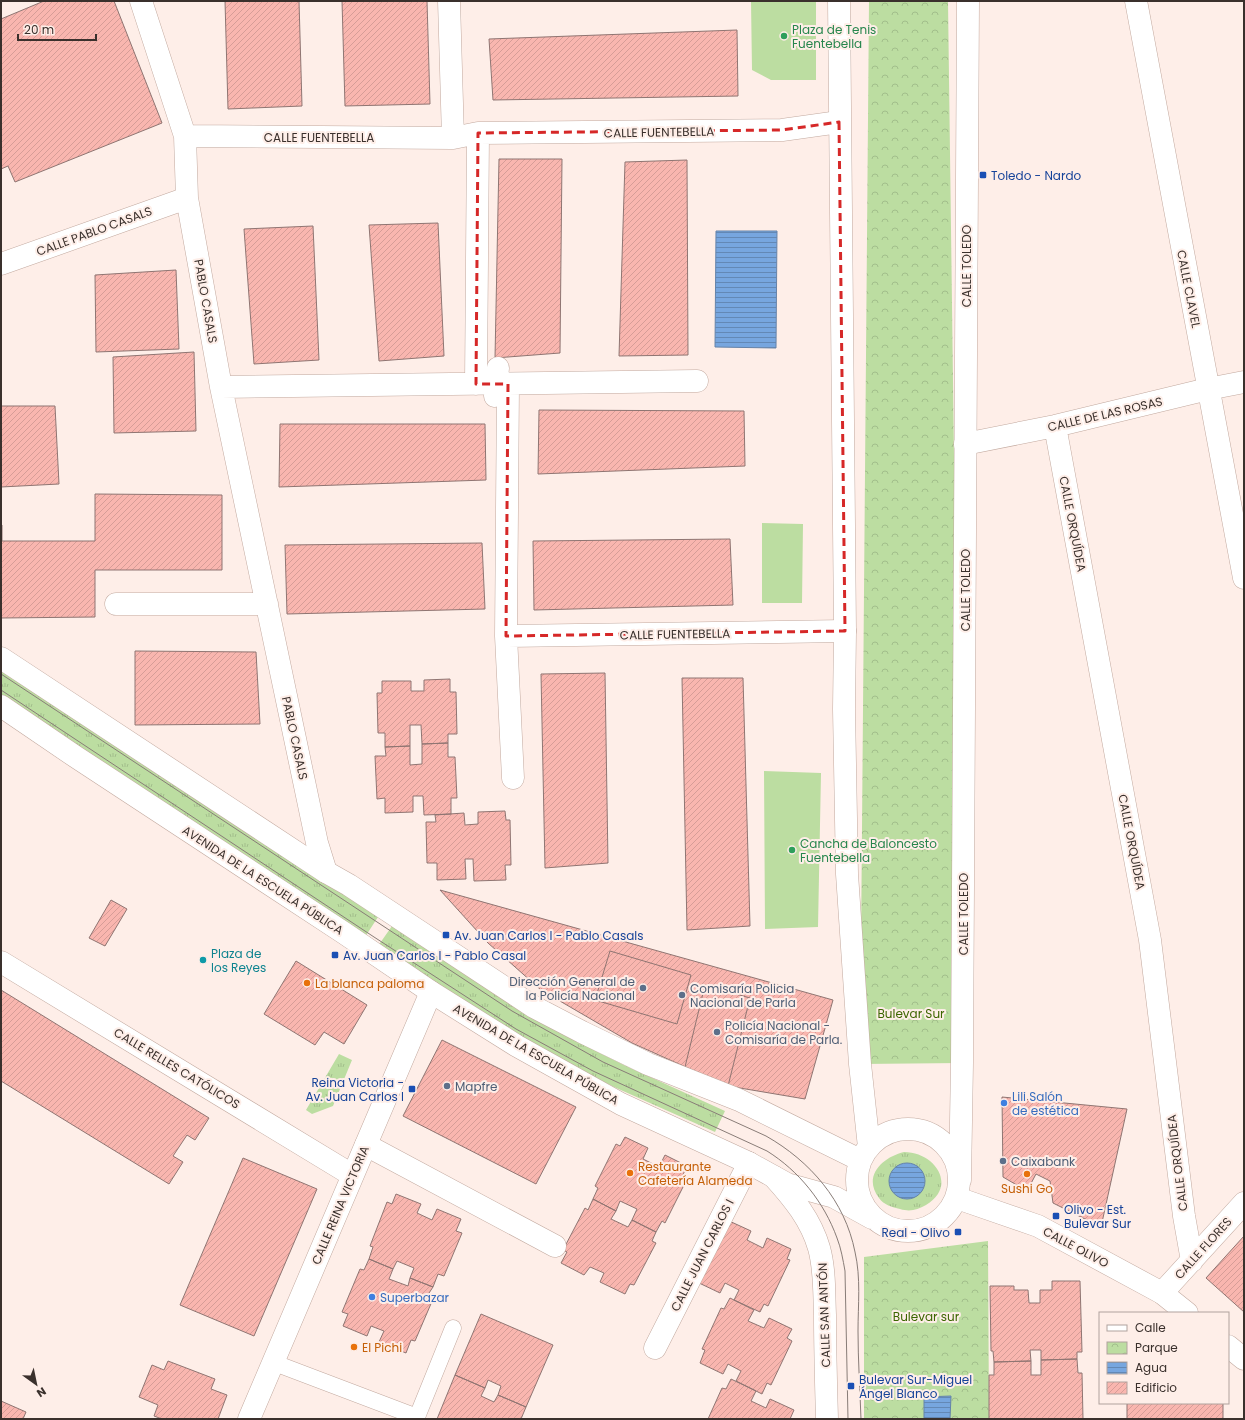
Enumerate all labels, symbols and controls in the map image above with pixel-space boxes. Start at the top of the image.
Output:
scale bar [18,16,96,42]
text: 20 m [24,21,54,38]
place label: Plaza de Tenis Fuentebella [792,21,876,52]
marker: Plaza de Tenis Fuentebella [779,31,789,41]
street label: CALLE FUENTEBELLA [604,123,714,141]
street label: CALLE FUENTEBELLA [264,129,374,146]
place label: Toledo - Nardo [991,167,1082,184]
marker: Toledo - Nardo [978,170,988,180]
street label: CALLE PABLO CASALS [34,202,154,260]
street label: CALLE TOLEDO [958,225,975,307]
street label: CALLE CLAVEL [1173,249,1205,329]
street label: PABLO CASALS [190,258,222,344]
street label: CALLE DE LAS ROSAS [1046,393,1164,435]
street label: CALLE ORQUÍDEA [1055,475,1091,573]
street label: CALLE TOLEDO [957,549,974,631]
street label: CALLE FUENTEBELLA [620,625,730,643]
street label: PABLO CASALS [278,695,312,781]
street label: CALLE ORQUÍDEA [1114,793,1150,891]
street label: AVENIDA DE LA ESCUELA PÚBLICA [179,821,347,939]
place label: Cancha de Baloncesto Fuentebella [800,835,937,866]
marker: Cancha de Baloncesto Fuentebella [787,845,797,855]
street label: CALLE TOLEDO [955,873,972,955]
place label: Av. Juan Carlos I - Pablo Casals [454,927,643,944]
marker: Av. Juan Carlos I - Pablo Casals [441,930,451,940]
place label: Plaza de los Reyes [211,945,266,976]
place label: Av. Juan Carlos I - Pablo Casal [343,947,526,964]
marker: Av. Juan Carlos I - Pablo Casal [330,950,340,960]
marker: Plaza de los Reyes [198,955,208,965]
place label: Dirección General de la Policía Nacional [509,973,635,1004]
place label: La blanca paloma [315,975,424,992]
marker: La blanca paloma [302,978,312,988]
place label: Comisaría Policia Nacional de Parla [690,980,796,1011]
marker: Dirección General de la Policía Nacional [638,983,648,993]
marker: Comisaría Policia Nacional de Parla [677,990,687,1000]
street label: AVENIDA DE LA ESCUELA PÚBLICA [450,999,622,1109]
park label: Bulevar Sur [877,1005,945,1022]
place label: Policía Nacional - Comisaría de Parla. [725,1017,842,1048]
street label: CALLE RELLES CATÓLICOS [111,1024,243,1112]
marker: Policía Nacional - Comisaría de Parla. [712,1027,722,1037]
place label: Reina Victoria - Av. Juan Carlos I [306,1074,404,1105]
place label: Mapfre [455,1078,497,1095]
marker: Mapfre [442,1081,452,1091]
marker: Reina Victoria - Av. Juan Carlos I [407,1084,417,1094]
place label: Lili Salón de estética [1012,1088,1079,1119]
marker: Lili Salón de estética [999,1098,1009,1108]
street label: CALLE ORQUÍDEA [1163,1114,1191,1212]
street label: CALLE REINA VICTORIA [307,1143,373,1267]
place label: Caixabank [1011,1153,1076,1170]
marker: Caixabank [998,1156,1008,1166]
place label: Restaurante Cafetería Alameda [638,1158,753,1189]
marker: Restaurante Cafetería Alameda [625,1168,635,1178]
marker: Sushi Go [1022,1169,1032,1179]
place label: Sushi Go [1001,1180,1053,1197]
street label: CALLE JUAN CARLOS I [666,1196,738,1314]
place label: Olivo - Est. Bulevar Sur [1064,1201,1132,1232]
marker: Olivo - Est. Bulevar Sur [1051,1211,1061,1221]
street label: CALLE FLORES [1171,1213,1235,1283]
street label: CALLE OLIVO [1040,1223,1112,1271]
place label: Real - Olivo [881,1224,950,1241]
marker: Real - Olivo [953,1227,963,1237]
street label: CALLE SAN ANTÓN [814,1262,834,1368]
place label: Superbazar [380,1289,450,1306]
marker: Superbazar [367,1292,377,1302]
park label: Bulevar sur [893,1308,960,1325]
legend [1099,1312,1229,1404]
text: Calle [1135,1319,1166,1336]
place label: El Pichi [362,1339,402,1356]
text: Parque [1135,1339,1178,1356]
marker: El Pichi [349,1342,359,1352]
text: Agua [1135,1359,1167,1376]
north arrow [16,1364,56,1404]
place label: Bulevar Sur-Miguel Ángel Blanco [859,1371,972,1402]
text: Edificio [1135,1379,1177,1396]
marker: Bulevar Sur-Miguel Ángel Blanco [846,1381,856,1391]
text: N [34,1383,49,1401]

